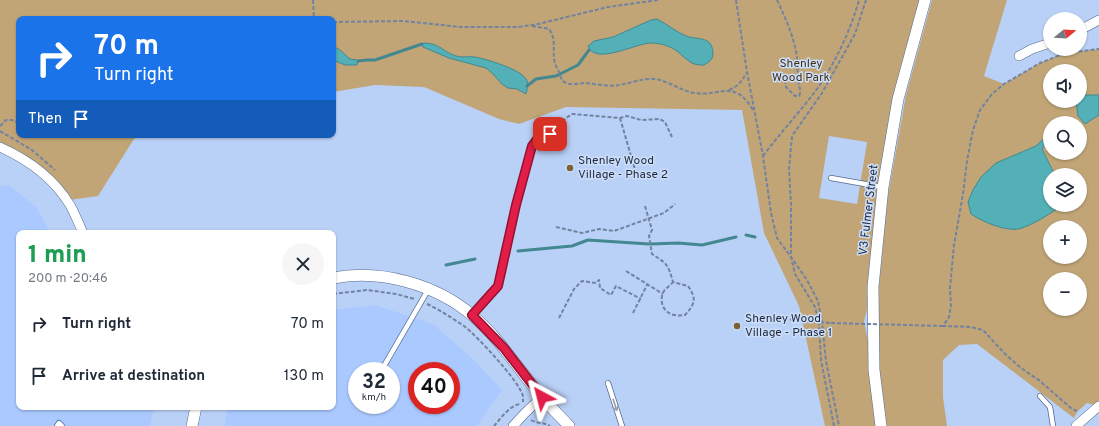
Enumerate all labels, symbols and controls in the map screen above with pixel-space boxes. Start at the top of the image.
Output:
north arrow [1043,12,1087,56]
map controls [1043,12,1087,316]
text: 70 m [94,29,159,65]
icon: right [28,32,80,84]
park label: Shenley Wood Park [772,56,830,86]
text: Turn right [94,64,174,87]
button: sound [1043,64,1087,108]
icon: arrive [70,108,92,130]
text: Then [28,110,62,129]
button: search [1043,116,1087,160]
pin [533,117,567,151]
icon: arrive [539,123,561,145]
place label: Shenley Wood Village - Phase 2 [578,153,668,183]
marker: Shenley Wood Village - Phase 2 [565,163,575,173]
street label: V3 Fulmer Street [855,164,883,256]
button: layers [1043,168,1087,212]
button: + [1043,220,1087,264]
text: 1 min [28,241,87,271]
button: close [282,243,324,285]
text: 200 m · 20:46 [28,271,108,287]
button: − [1043,272,1087,316]
place label: Shenley Wood Village - Phase 1 [745,311,832,341]
icon: right [28,313,50,335]
text: Turn right [62,315,131,334]
text: 70 m [291,315,324,334]
marker: Shenley Wood Village - Phase 1 [732,321,742,331]
speed limit sign: 40 [408,362,460,414]
icon: arrive [28,365,50,387]
text: Arrive at destination [62,367,205,386]
text: 130 m [284,367,324,386]
text: 32 [362,370,386,396]
position arrow [521,376,563,418]
text: km/h [362,391,386,404]
one-way arrow [612,398,619,411]

